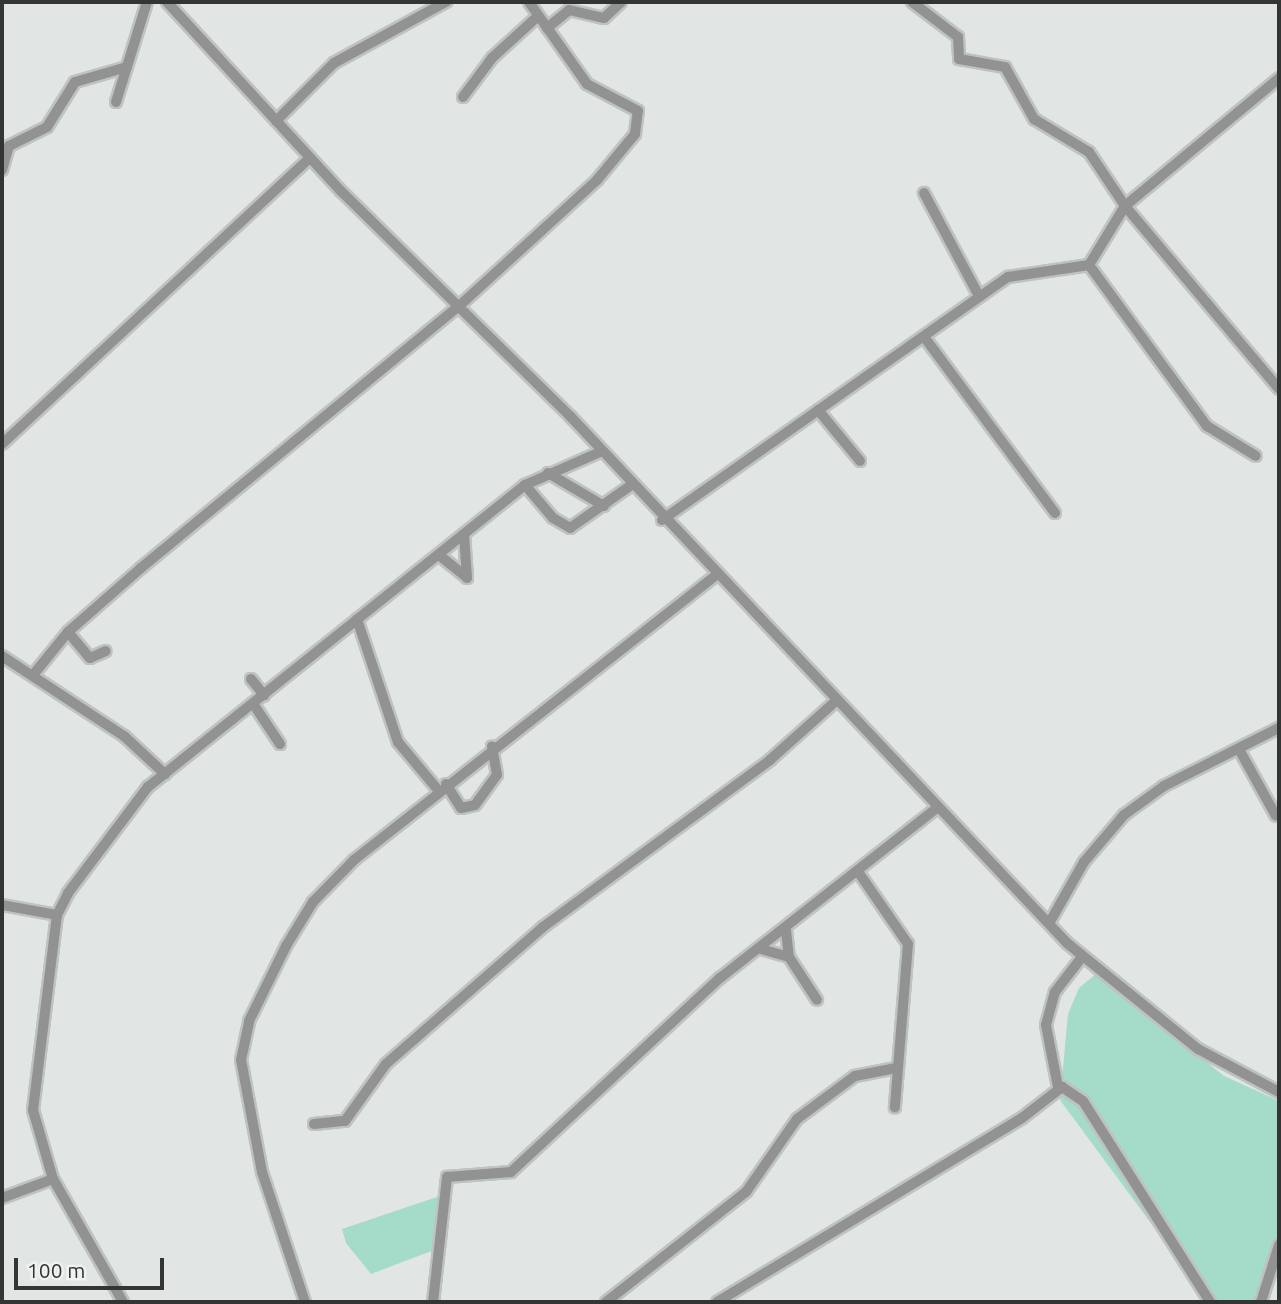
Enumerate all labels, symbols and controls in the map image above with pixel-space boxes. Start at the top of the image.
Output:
scale bar [18,1244,168,1288]
text: 100 m [27,1258,85,1282]

